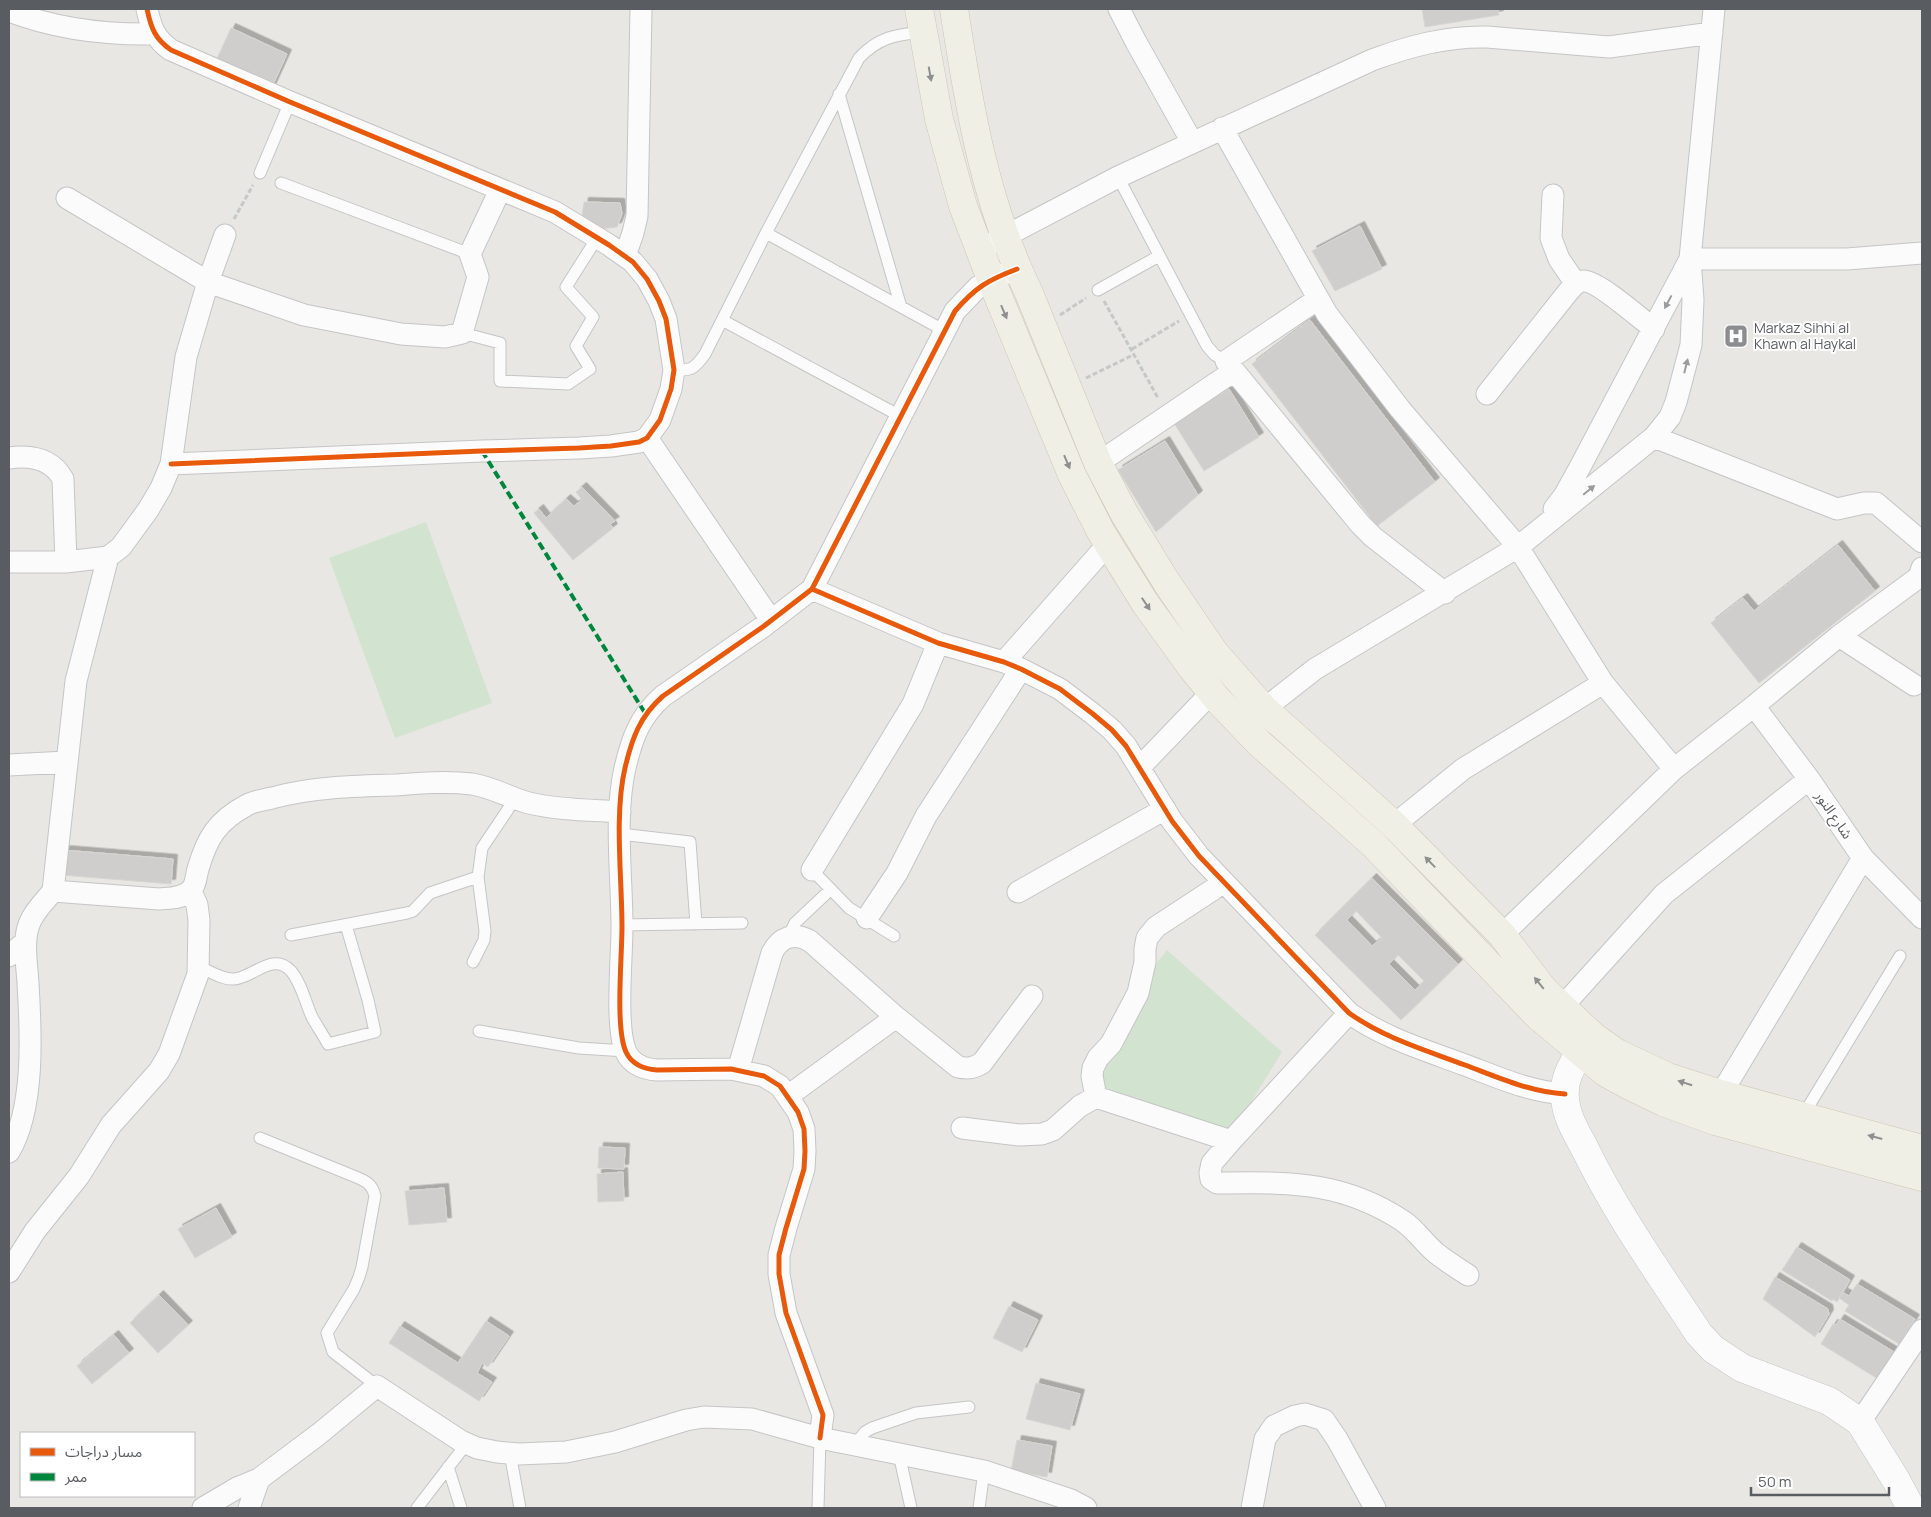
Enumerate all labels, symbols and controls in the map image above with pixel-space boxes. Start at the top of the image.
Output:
one-way arrow [927,66,935,82]
one-way arrow [1663,295,1672,309]
one-way arrow [1001,305,1009,319]
place label: Markaz Sihhi al Khawn al Haykal [1754,318,1856,353]
hospital icon: Markaz Sihhi al Khawn al Haykal [1723,323,1749,349]
one-way arrow [1682,359,1690,374]
one-way arrow [1063,455,1071,469]
one-way arrow [1582,484,1595,495]
one-way arrow [1141,597,1151,610]
street label: شارع النور [1809,786,1857,843]
one-way arrow [1425,856,1437,868]
one-way arrow [1533,977,1544,990]
one-way arrow [1678,1078,1693,1086]
one-way arrow [1868,1132,1883,1140]
legend [20,1432,195,1497]
text: مسار دراجات [65,1441,142,1462]
scale bar [1751,1464,1888,1496]
text: ممر [64,1466,88,1487]
text: 50 m [1758,1471,1792,1492]

